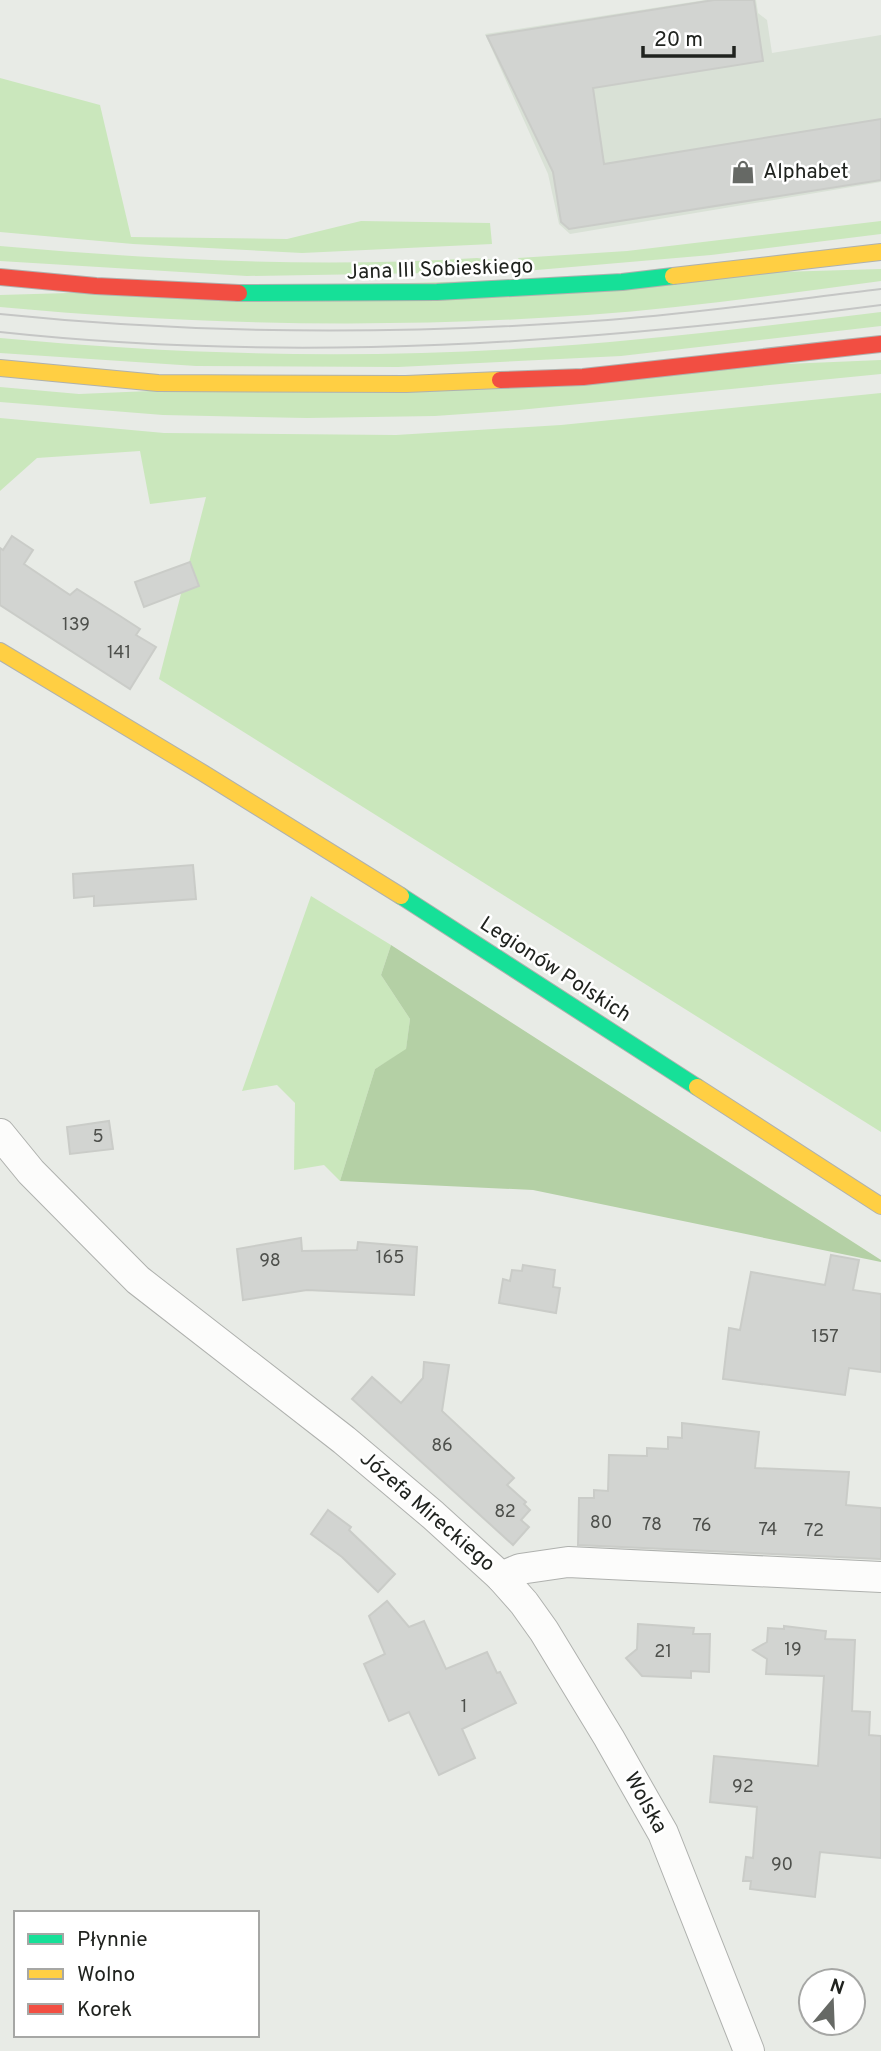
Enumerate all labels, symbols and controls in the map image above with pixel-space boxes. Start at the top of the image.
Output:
scale bar [643,14,734,58]
text: 20 m [654,27,703,54]
shop icon: Alphabet [729,158,757,186]
place label: Alphabet [763,159,849,186]
street label: Jana III Sobieskiego [346,253,534,287]
house number: 139 [62,614,90,637]
house number: 141 [107,642,131,665]
street label: Legionów Polskich [474,911,636,1029]
house number: 5 [92,1126,104,1149]
house number: 165 [376,1247,404,1270]
house number: 98 [259,1250,281,1273]
house number: 157 [811,1326,839,1349]
house number: 86 [431,1435,453,1458]
street label: Józefa Mireckiego [354,1446,500,1578]
house number: 82 [494,1501,516,1524]
house number: 80 [590,1512,612,1535]
house number: 78 [642,1514,662,1537]
house number: 76 [692,1515,712,1538]
house number: 74 [759,1519,777,1542]
house number: 72 [804,1520,824,1543]
house number: 19 [784,1639,802,1662]
house number: 21 [654,1641,672,1664]
house number: 1 [461,1696,467,1719]
street label: Wolska [617,1768,673,1838]
house number: 92 [732,1776,754,1799]
house number: 90 [771,1854,793,1877]
legend [14,1911,259,2037]
text: Płynnie [77,1927,148,1954]
text: Wolno [77,1962,135,1989]
north arrow [797,1967,867,2037]
text: N [827,1974,847,2001]
text: Korek [77,1997,132,2024]

